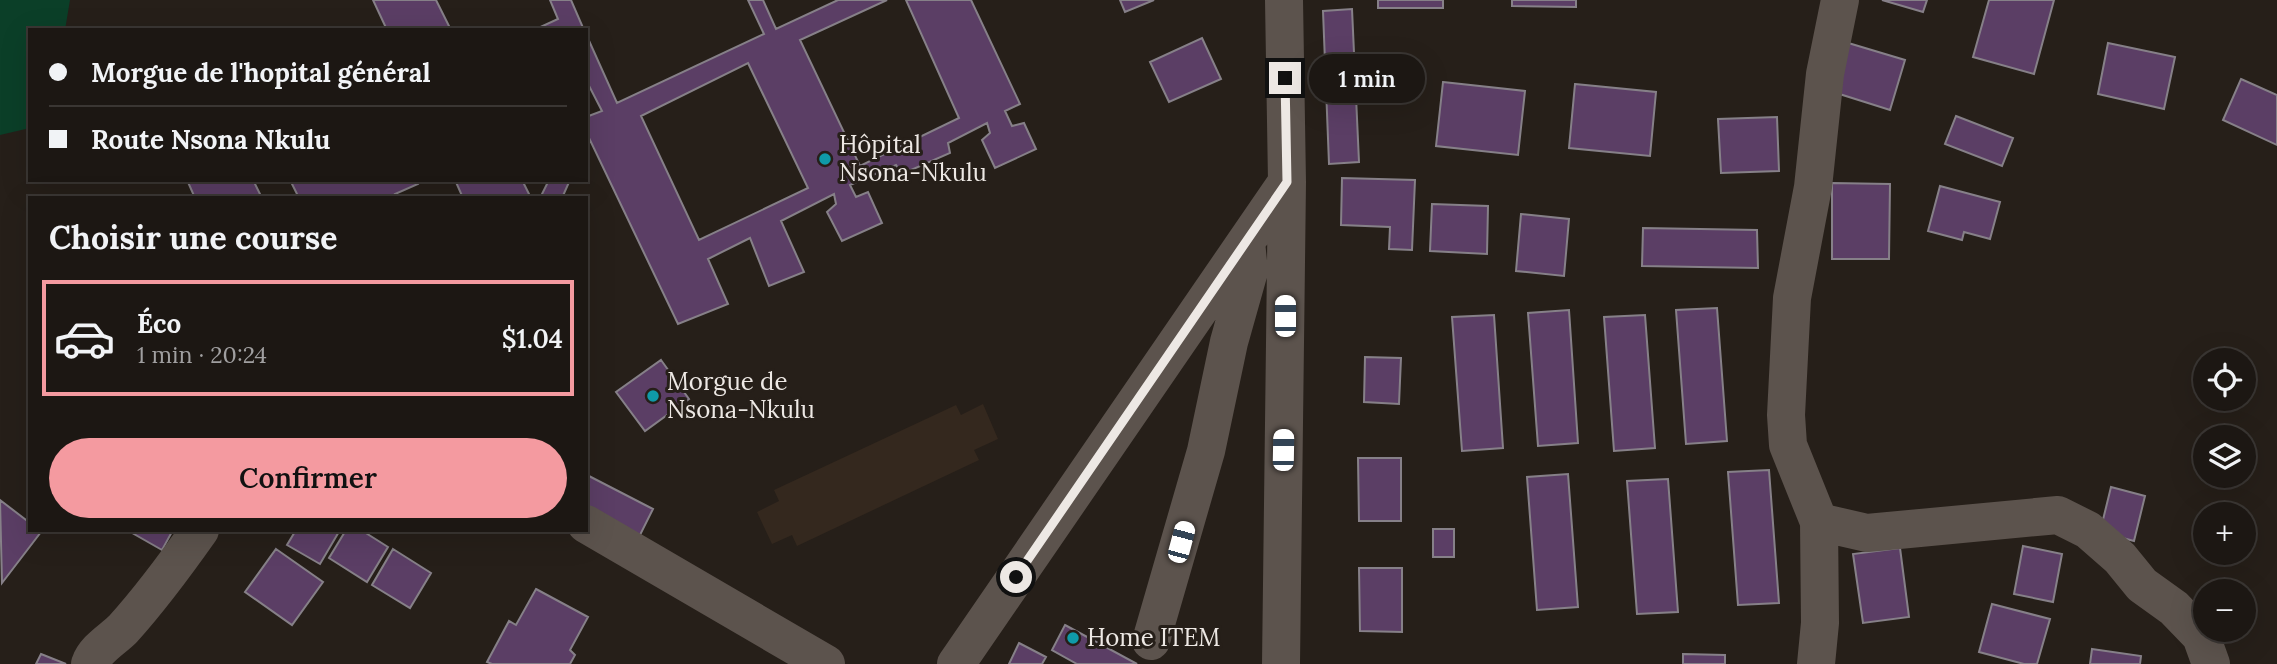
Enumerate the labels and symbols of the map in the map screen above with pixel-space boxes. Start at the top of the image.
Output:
callout: 1 min [1310,54,1425,102]
route end [1269,62,1301,94]
place label: Hôpital Nsona-Nkulu [839,129,987,188]
marker: Hôpital Nsona-Nkulu [817,151,833,167]
car [1275,295,1296,337]
place label: Morgue de Nsona-Nkulu [667,366,815,425]
marker: Morgue de Nsona-Nkulu [645,388,661,404]
car [1273,429,1294,471]
car [1166,519,1197,565]
route start [1000,561,1032,593]
place label: Home ITEM [1087,622,1220,653]
marker: Home ITEM [1065,630,1081,646]

